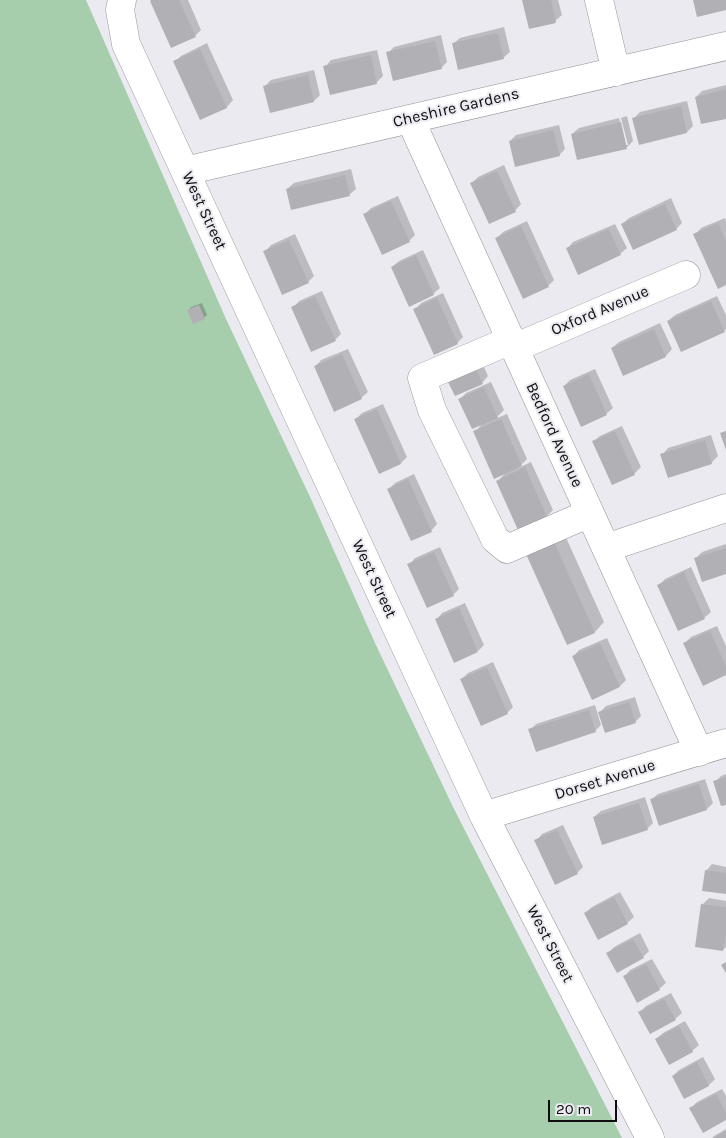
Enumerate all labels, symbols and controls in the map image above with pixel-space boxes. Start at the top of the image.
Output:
street label: Cheshire Gardens [391,84,521,132]
street label: West Street [178,169,230,253]
street label: Oxford Avenue [548,282,652,340]
street label: Bedford Avenue [521,379,587,491]
street label: West Street [348,537,400,621]
street label: Dorset Avenue [552,756,658,804]
street label: West Street [522,902,578,986]
scale bar [551,1090,620,1122]
text: 20 m [556,1100,591,1118]

